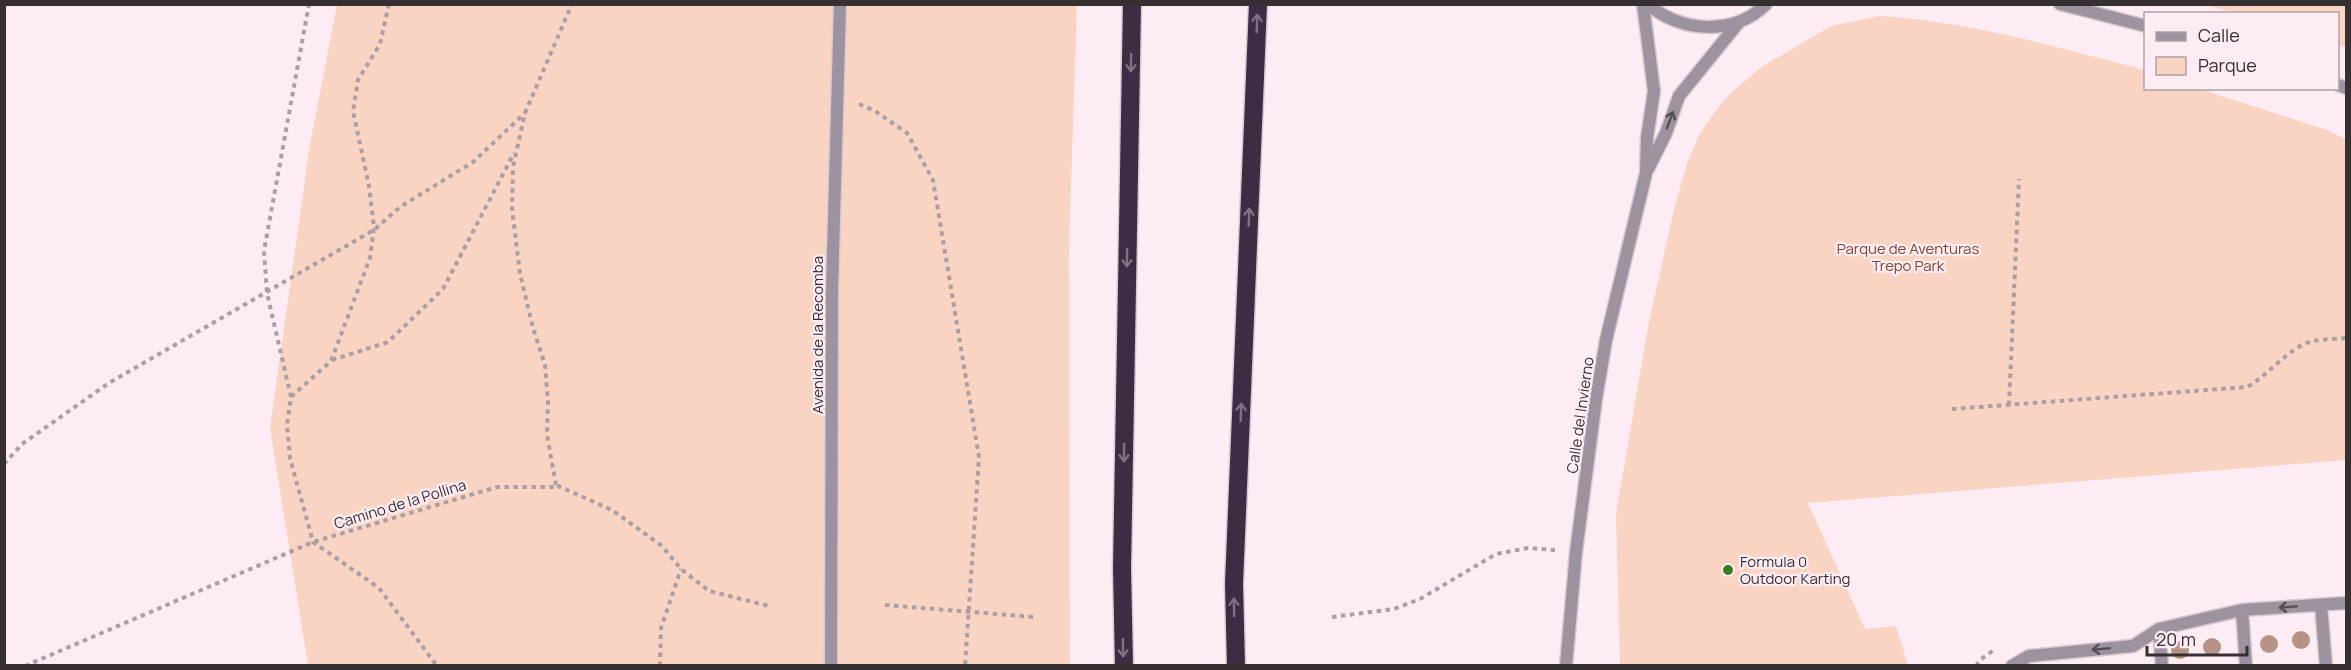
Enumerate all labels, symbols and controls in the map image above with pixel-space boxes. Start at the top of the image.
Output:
legend [2144,12,2339,90]
one-way arrow [1251,13,1263,33]
text: Calle [2198,23,2240,47]
one-way arrow [1125,52,1137,72]
text: Parque [2198,53,2257,77]
one-way arrow [1666,111,1677,130]
one-way arrow [1243,208,1254,228]
park label: Parque de Aventuras Trepo Park [1837,238,1979,276]
one-way arrow [1121,247,1133,267]
street label: Avenida de la Recomba [807,256,828,414]
street label: Calle del Invierno [1561,355,1599,475]
one-way arrow [1235,403,1246,423]
one-way arrow [1118,442,1129,462]
street label: Camino de la Pollina [331,474,469,534]
place label: Formula 0 Outdoor Karting [1740,551,1850,589]
marker: Formula 0 Outdoor Karting [1721,563,1735,577]
one-way arrow [1229,598,1240,618]
one-way arrow [2279,602,2299,613]
scale bar [2147,619,2248,657]
text: 20 m [2156,627,2196,651]
one-way arrow [1118,637,1129,657]
one-way arrow [2091,644,2111,655]

